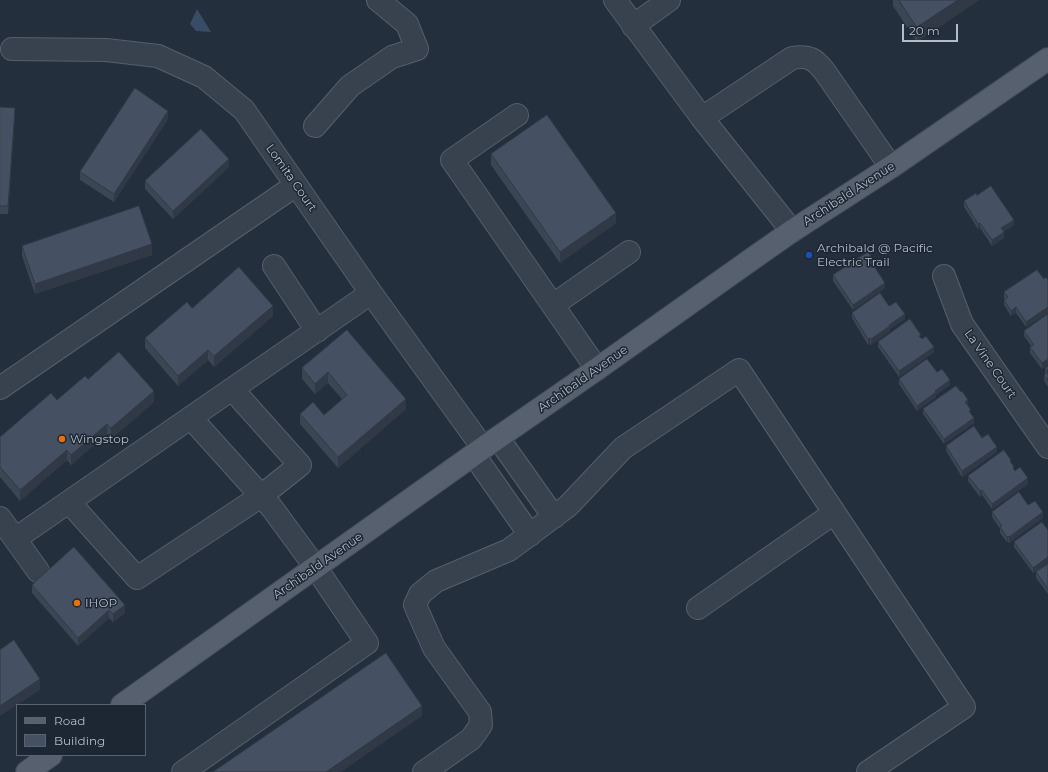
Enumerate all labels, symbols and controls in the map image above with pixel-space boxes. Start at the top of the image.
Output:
scale bar [904,16,960,42]
text: 20 m [909,23,940,38]
street label: Lomita Court [262,142,320,214]
street label: Archibald Avenue [801,159,897,229]
place label: Archibald @ Pacific Electric Trail [817,241,933,269]
marker: Archibald @ Pacific Electric Trail [804,250,814,260]
street label: La Vine Court [961,327,1019,401]
street label: Archibald Avenue [535,343,631,415]
place label: Wingstop [70,432,129,446]
marker: Wingstop [57,434,67,444]
street label: Archibald Avenue [270,530,366,602]
place label: IHOP [85,596,117,610]
marker: IHOP [72,598,82,608]
legend [16,704,146,756]
text: Road [54,713,85,728]
text: Building [54,733,105,748]

